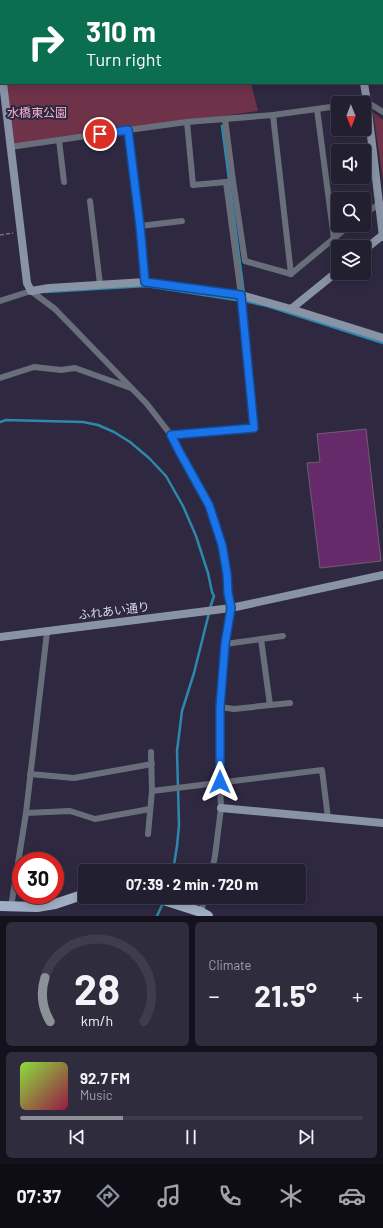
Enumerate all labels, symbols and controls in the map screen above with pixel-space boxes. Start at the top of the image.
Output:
text: 310 m [86,14,156,48]
icon: right [20,16,72,68]
text: Turn right [86,48,162,70]
north arrow [331,96,371,136]
map controls [331,96,371,280]
park label: 水橋東公園 [7,105,67,119]
pin [83,117,117,151]
icon: arrive [89,123,111,145]
button: sound [331,144,371,184]
button: search [331,192,371,232]
button: layers [331,240,371,280]
street label: ふれあい通り [77,599,150,621]
position arrow [199,761,241,803]
speed limit sign: 30 [12,852,64,904]
text: 07:39 · 2 min · 720 m [126,875,258,893]
text: Climate [209,957,252,973]
text: 28 [74,963,120,1013]
text: 21.5° [254,977,317,1013]
text: − [209,982,220,1008]
text: + [352,982,363,1008]
text: km/h [81,1012,113,1029]
text: 92.7 FM [80,1069,130,1087]
text: Music [80,1087,113,1103]
icon: previous [66,1126,88,1148]
icon: pause [180,1126,202,1148]
icon: next [295,1126,317,1148]
icon: directions [94,1182,122,1210]
icon: music [155,1182,183,1210]
icon: phone [216,1182,244,1210]
icon: climate [277,1182,305,1210]
icon: car [338,1182,366,1210]
text: 07:37 [17,1185,61,1207]

